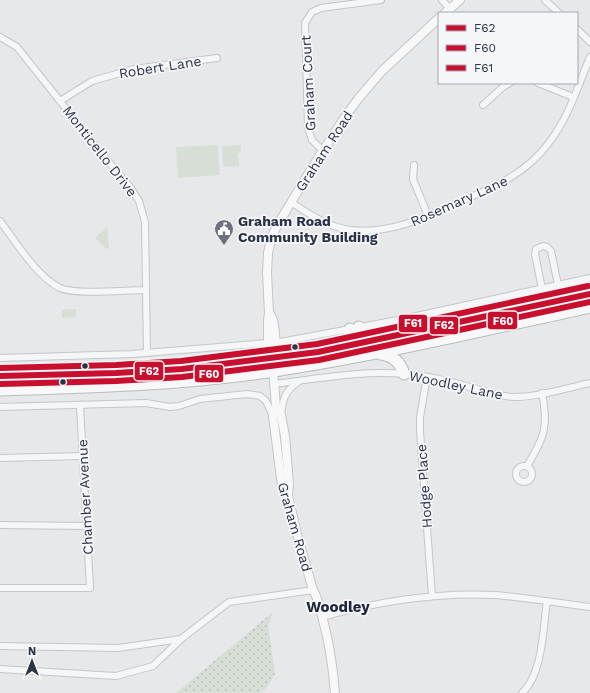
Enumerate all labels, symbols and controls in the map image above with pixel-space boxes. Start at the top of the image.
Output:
legend [438,12,578,84]
text: F62 [474,21,496,35]
street label: Graham Court [297,34,319,131]
text: F60 [474,41,496,55]
street label: Robert Lane [118,53,202,81]
text: F61 [474,61,493,75]
street label: Monticello Drive [60,102,140,200]
street label: Graham Road [292,108,356,194]
street label: Rosemary Lane [408,172,510,230]
place label: Graham Road Community Building [238,213,378,245]
public building icon: Graham Road Community Building [213,218,235,246]
line badge: F60 [487,311,518,330]
line badge: F61 [398,314,428,333]
text: F60 [493,315,513,328]
line badge: F62 [429,316,459,335]
text: F61 [404,317,422,330]
text: F62 [434,319,454,332]
unlabelled marker [290,342,300,352]
unlabelled marker [80,361,90,371]
line badge: F62 [134,361,164,381]
line badge: F60 [194,364,224,383]
text: F62 [139,365,159,378]
street label: Woodley Lane [408,367,504,403]
text: F60 [199,368,219,381]
unlabelled marker [58,377,68,387]
street label: Chamber Avenue [74,439,96,555]
street label: Hodge Place [413,443,435,529]
street label: Graham Road [275,480,315,574]
district label: Woodley [306,598,370,616]
north arrow [12,641,52,681]
text: N [28,645,36,658]

